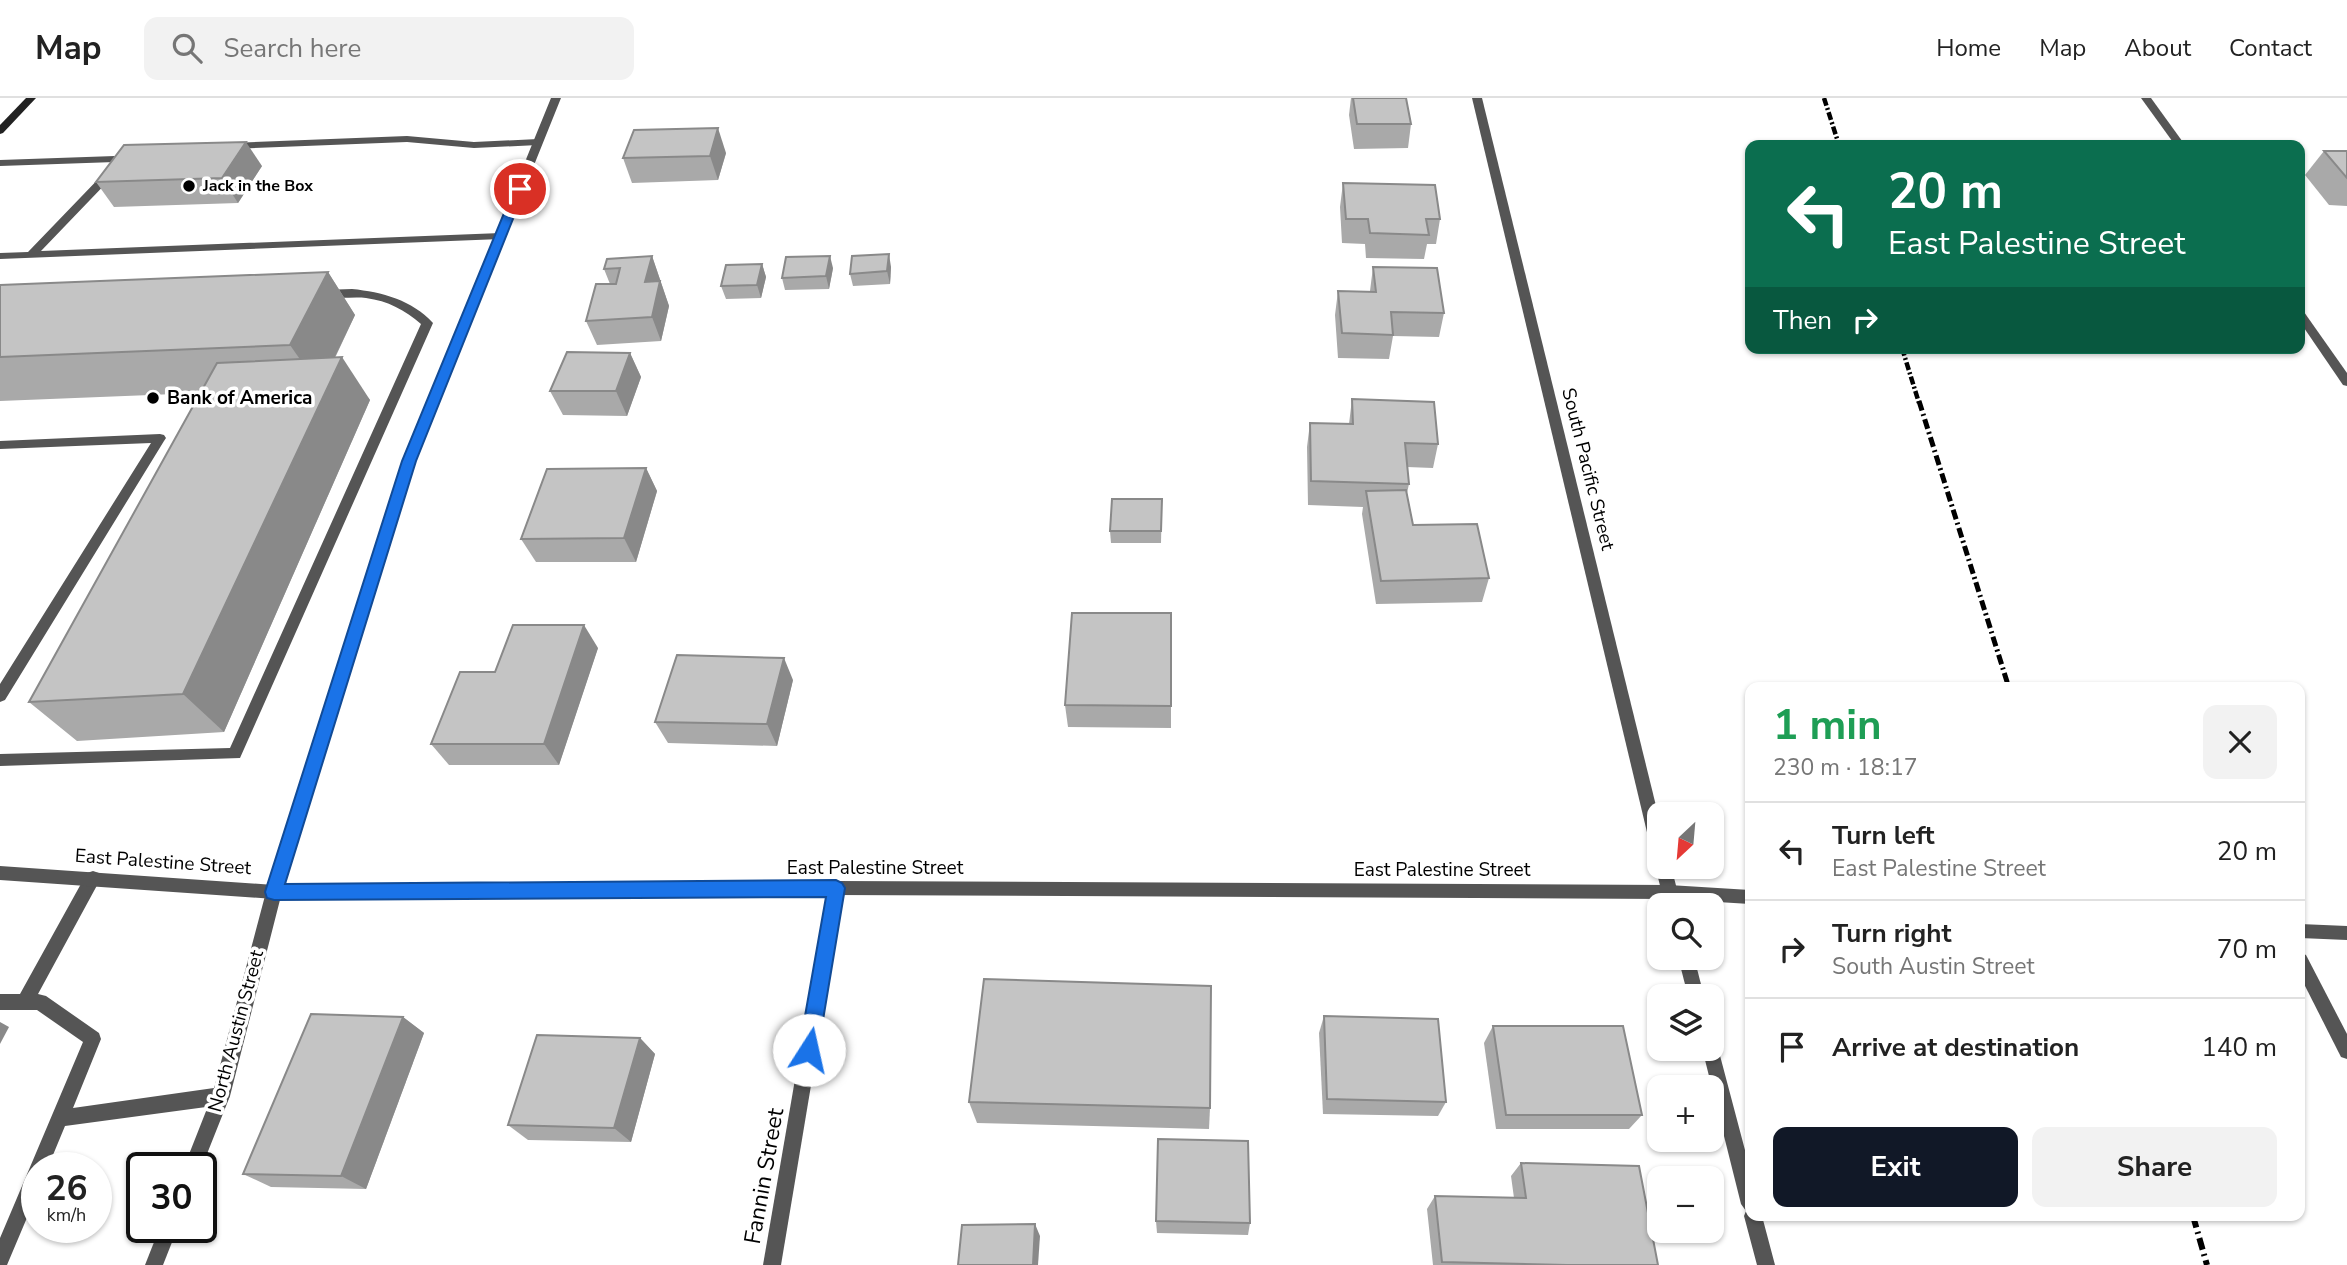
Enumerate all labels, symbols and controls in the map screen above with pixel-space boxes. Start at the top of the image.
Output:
search box [144,17,634,80]
text: Map [35,26,102,71]
icon: search [168,29,206,67]
text: Search here [224,31,361,66]
text: Home [1936,32,2001,64]
text: Map [2039,32,2086,64]
text: About [2124,32,2191,64]
text: Contact [2229,32,2312,64]
text: 20 m [1888,158,2003,225]
pin [490,159,550,219]
icon: left [1773,168,1864,259]
icon: arrive [501,170,539,208]
place label: Jack in the Box [202,175,313,197]
marker: Jack in the Box [181,178,197,194]
text: East Palestine Street [1888,222,2185,265]
icon: right [1846,301,1884,339]
text: Then [1773,303,1832,338]
place label: Bank of America [167,385,312,411]
street label: South Pacific Street [1555,385,1621,553]
marker: Bank of America [145,390,161,406]
text: 1 min [1773,697,1882,754]
button: close [2203,705,2277,779]
text: 230 m · 18:17 [1773,752,1918,783]
north arrow [1647,802,1724,878]
map controls [1647,802,1724,1243]
text: Turn left [1832,818,1935,853]
icon: left [1773,832,1811,870]
text: 20 m [2217,834,2277,869]
street label: East Palestine Street [74,843,252,881]
text: East Palestine Street [1832,853,2046,884]
street label: East Palestine Street [787,855,964,881]
street label: East Palestine Street [1354,857,1531,883]
button: search [1647,893,1724,970]
text: Turn right [1832,916,1951,951]
icon: right [1773,930,1811,968]
text: 70 m [2217,932,2277,967]
street label: North Austin Street [202,947,270,1115]
text: South Austin Street [1832,951,2035,982]
button: layers [1647,984,1724,1061]
position arrow [772,1013,846,1087]
icon: arrive [1773,1028,1811,1066]
text: Arrive at destination [1832,1030,2079,1065]
text: 140 m [2201,1030,2277,1065]
button: + [1647,1075,1724,1152]
street label: Fannin Street [737,1105,791,1246]
button: Exit [1773,1127,2018,1207]
button: Share [2032,1127,2277,1207]
speed limit sign: 30 [126,1152,217,1243]
text: 26 [45,1165,88,1212]
button: − [1647,1166,1724,1243]
text: km/h [47,1203,86,1227]

